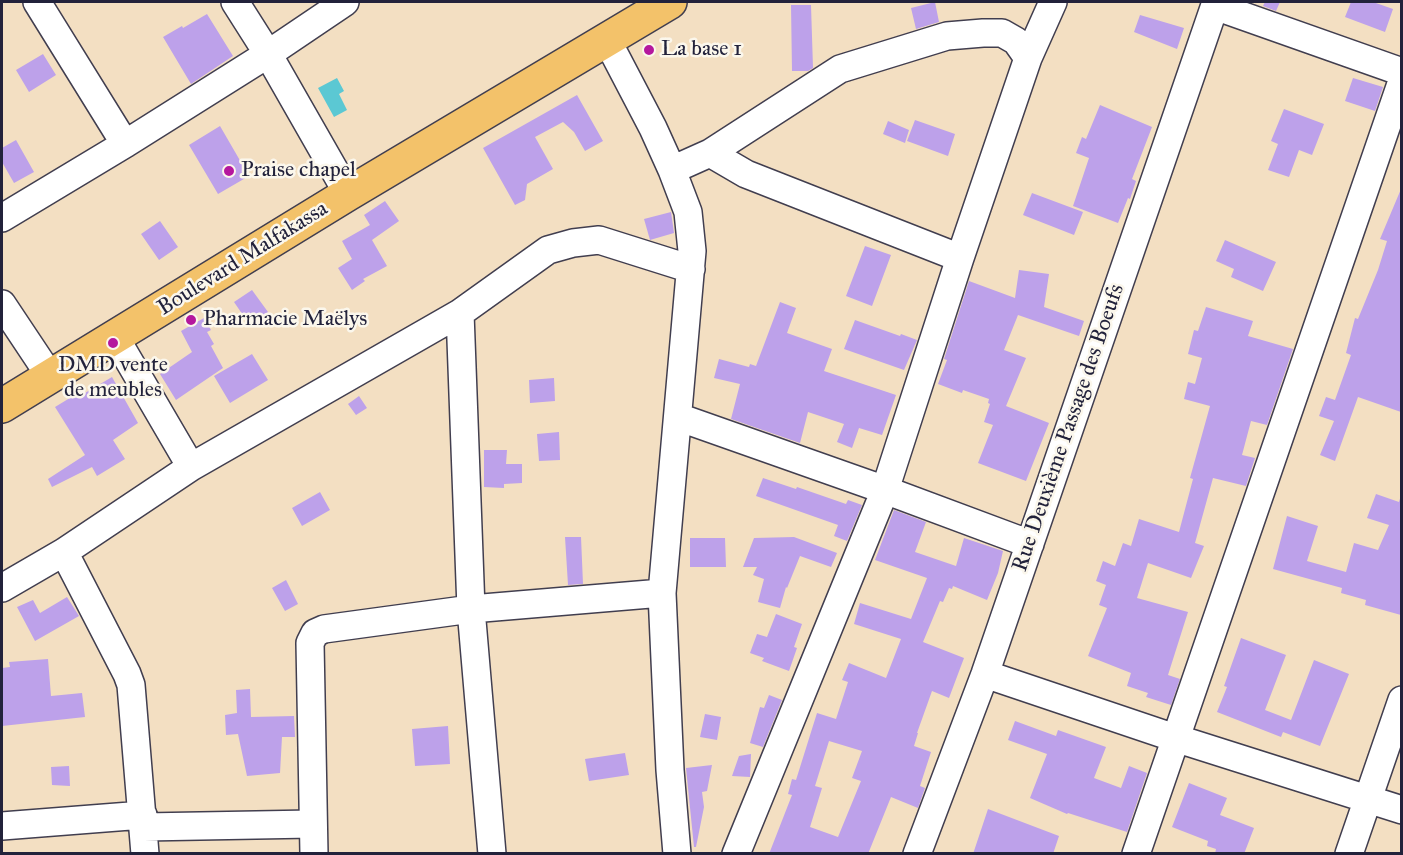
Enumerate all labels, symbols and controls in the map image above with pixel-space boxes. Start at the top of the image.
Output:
place label: La base 1 [661,37,742,63]
marker: La base 1 [642,43,656,57]
place label: Praise chapel [241,158,356,184]
marker: Praise chapel [222,164,236,178]
street label: Boulevard Malfakassa [153,196,333,322]
street label: Rue Deuxième Passage des Boeufs [1007,281,1131,575]
place label: Pharmacie Maëlys [203,307,367,333]
marker: Pharmacie Maëlys [184,313,198,327]
marker: DMD vente de meubles [106,336,120,350]
place label: DMD vente de meubles [58,353,168,404]

